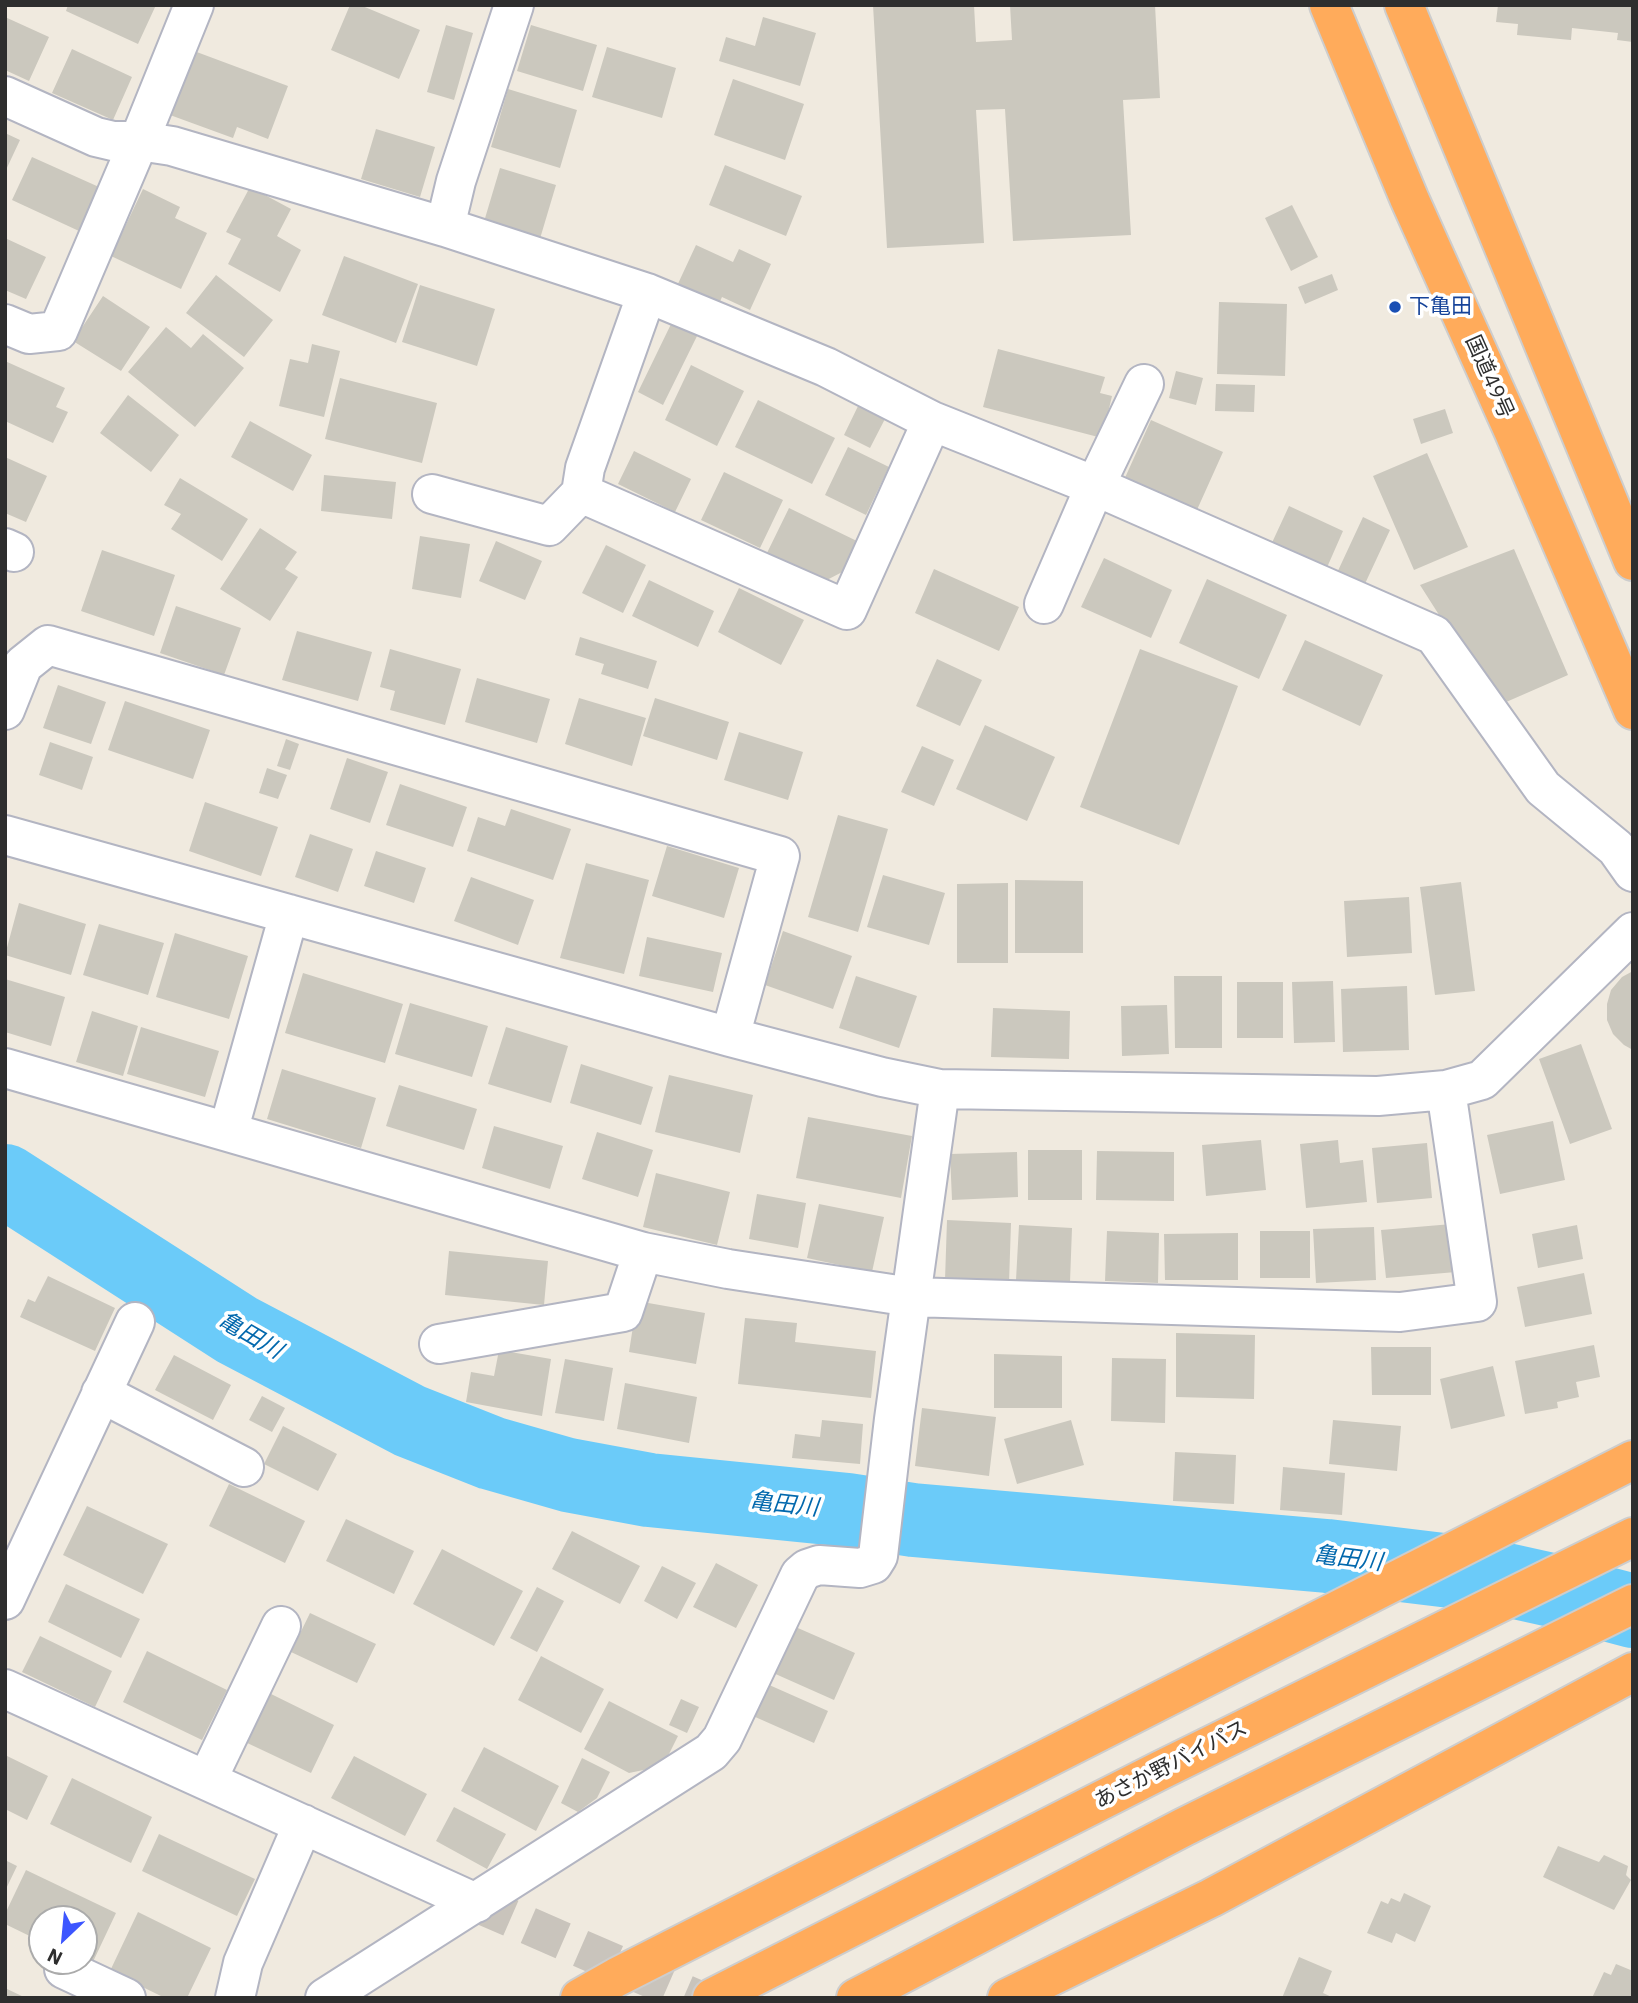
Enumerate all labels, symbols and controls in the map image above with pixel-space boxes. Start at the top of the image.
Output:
place label: 下亀田 [1409,294,1472,320]
marker: 下亀田 [1387,299,1403,315]
street label: 国道49号 [1460,332,1518,422]
water label: 亀田川 [213,1307,287,1365]
water label: 亀田川 [748,1488,820,1522]
water label: 亀田川 [1312,1541,1384,1577]
street label: あさか野バイパス [1090,1716,1252,1814]
north arrow [28,1905,98,1975]
text: N [43,1943,66,1971]

